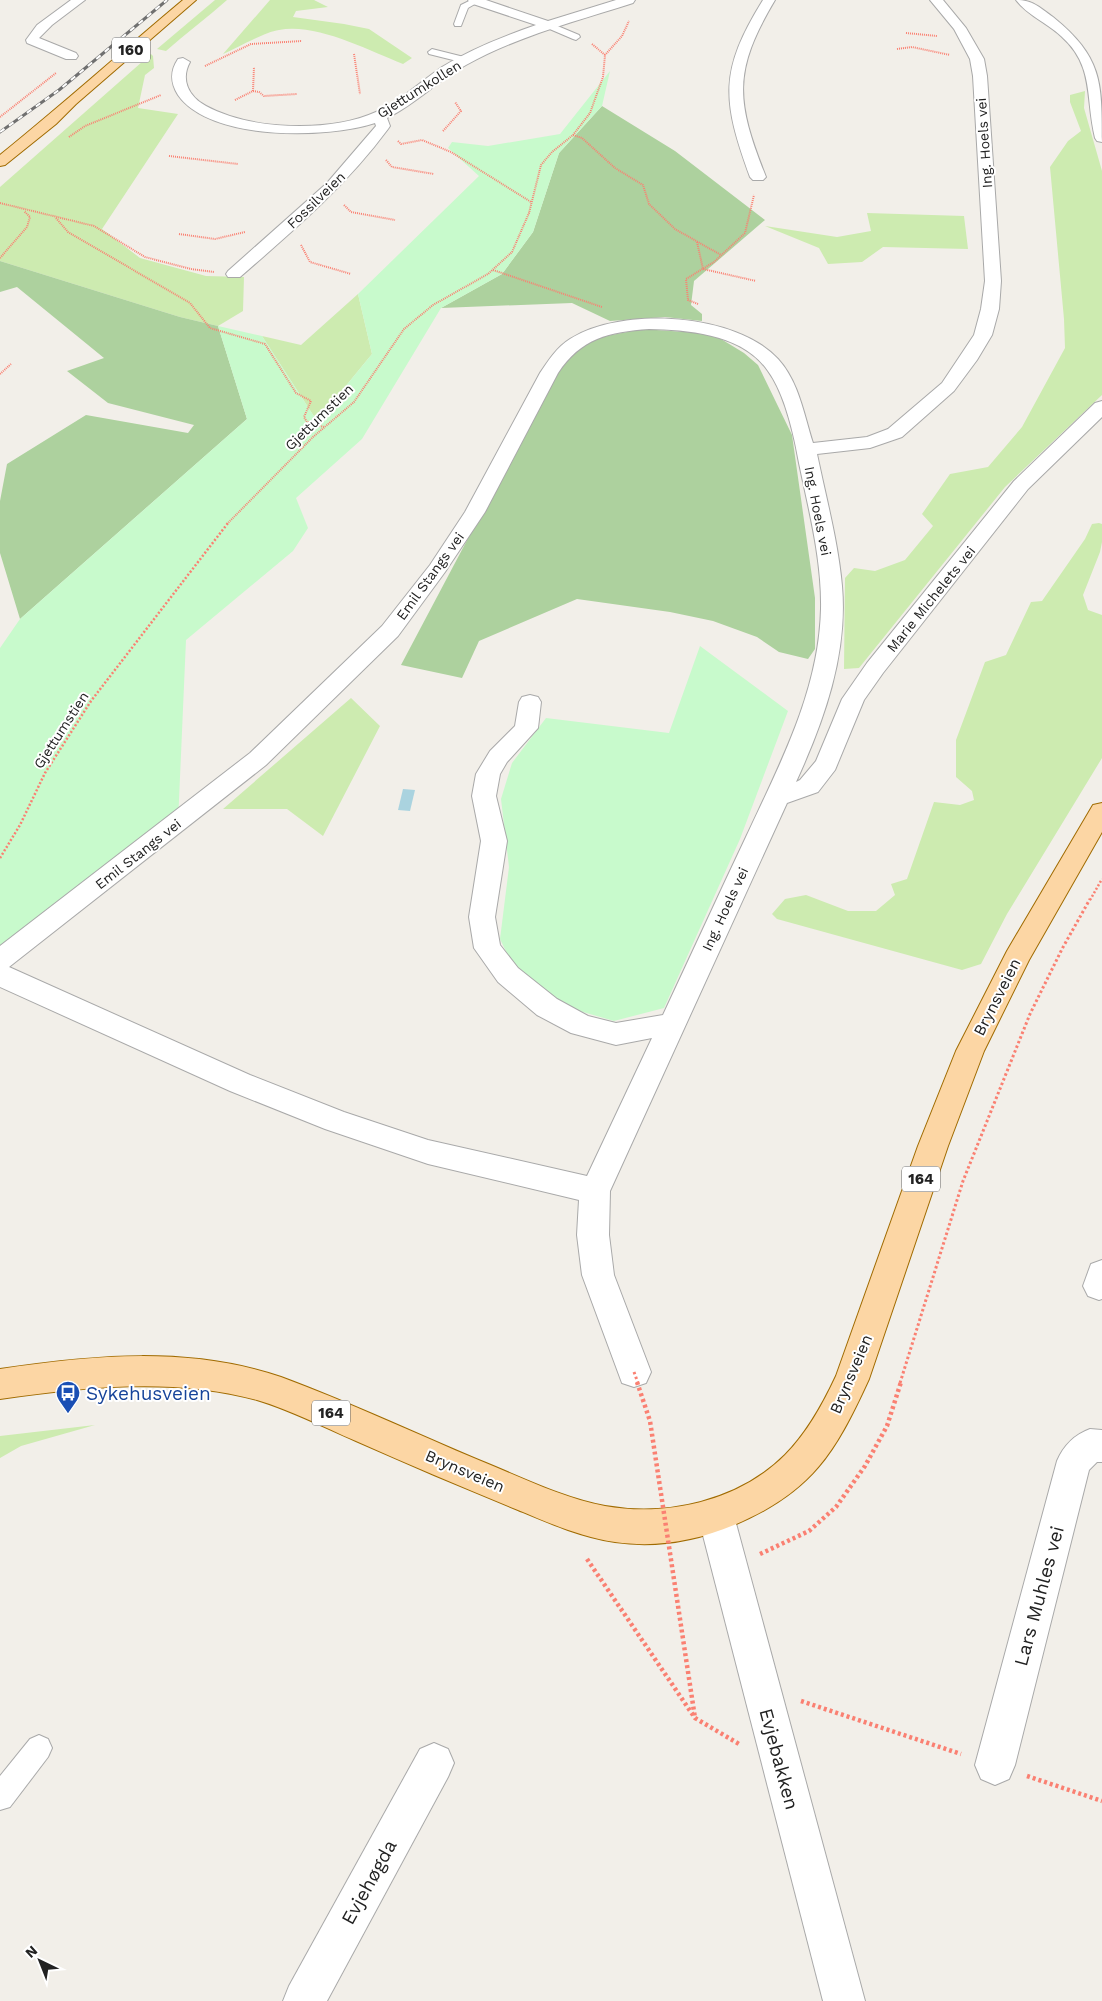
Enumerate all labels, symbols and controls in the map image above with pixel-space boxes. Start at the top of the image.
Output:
road number: 160 [112,38,150,62]
street label: Gjettumkollen [374,57,464,121]
street label: Ing. Hoels vei [973,97,995,189]
street label: Fossilveien [284,168,348,232]
street label: Gjettumstien [282,381,356,453]
street label: Ing. Hoels vei [802,465,834,557]
street label: Emil Stangs vei [393,529,467,623]
street label: Marie Michelets vei [883,543,979,655]
street label: Gjettumstien [30,689,92,771]
street label: Emil Stangs vei [92,816,184,892]
street label: Ing. Hoels vei [699,865,751,953]
street label: Brynsveien [969,955,1025,1039]
road number: 164 [902,1166,940,1192]
street label: Brynsveien [826,1331,876,1417]
bus stop icon: Sykehusveien [55,1380,81,1414]
place label: Sykehusveien [86,1382,211,1405]
road number: 164 [312,1400,350,1426]
street label: Brynsveien [422,1446,508,1496]
street label: Lars Muhles vei [1009,1523,1069,1669]
street label: Evjebakken [754,1706,804,1812]
street label: Evjehøgda [336,1835,402,1928]
north arrow [15,1936,65,1986]
text: N [22,1942,40,1961]

